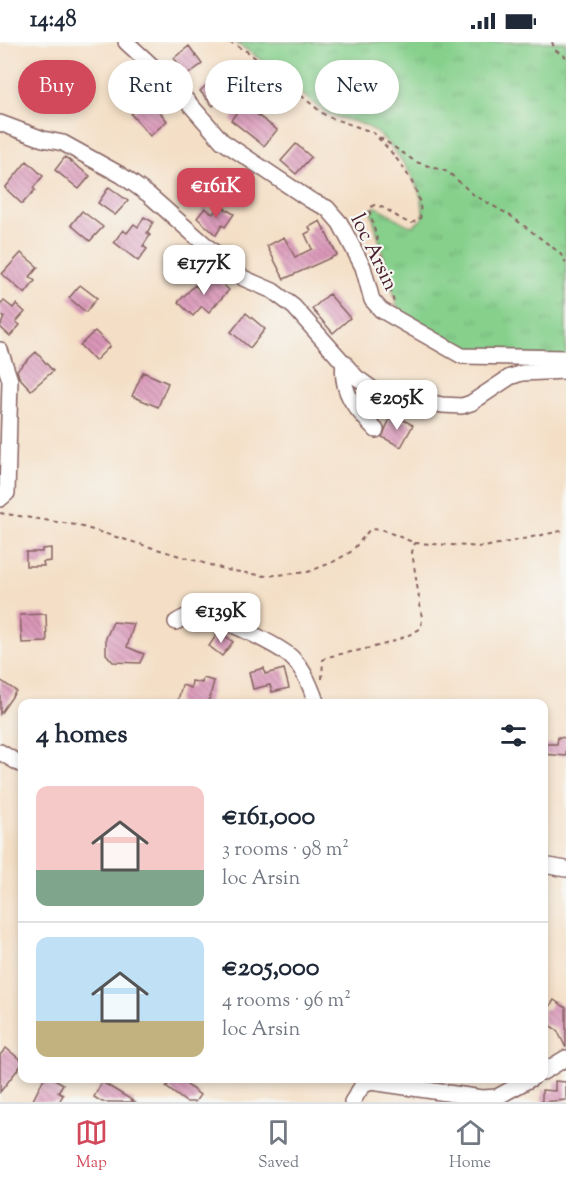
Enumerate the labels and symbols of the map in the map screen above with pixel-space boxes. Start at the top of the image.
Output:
pin: €161K [174,168,258,219]
street label: loc Arsin [342,209,405,296]
pin: €177K [162,245,246,296]
pin: €205K [355,380,439,431]
pin: €139K [179,593,263,644]

